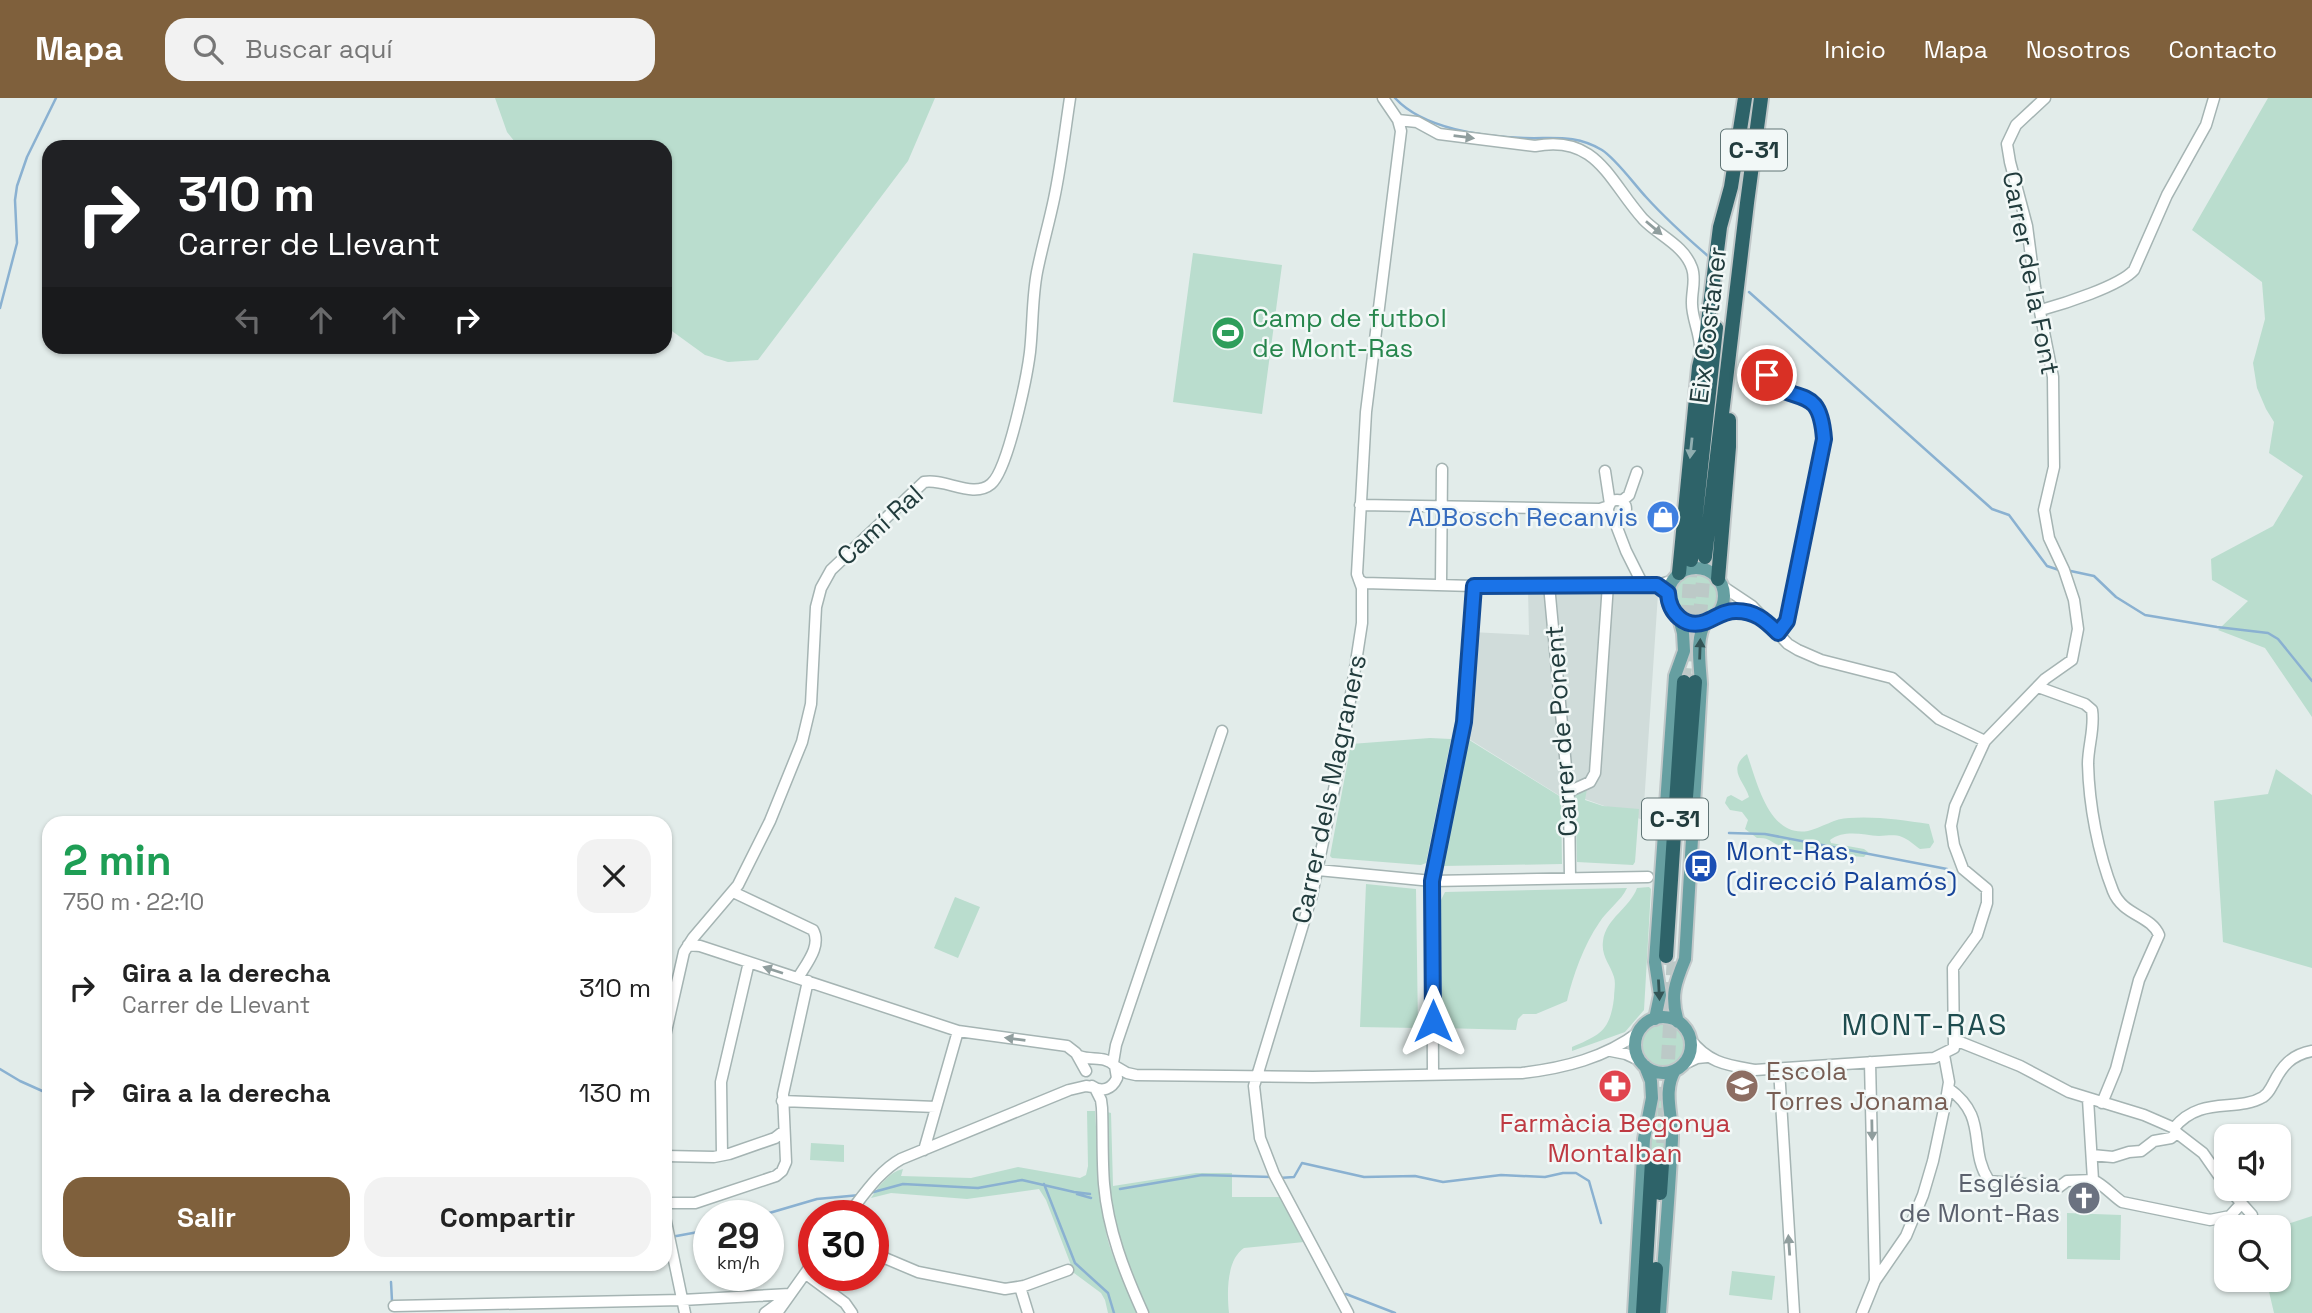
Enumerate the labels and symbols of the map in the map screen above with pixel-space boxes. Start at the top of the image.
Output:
road number: C-31 [1721,130,1787,170]
one-way arrow [1453,132,1475,143]
street label: Carrer de la Font [1995,168,2067,378]
one-way arrow [1645,220,1663,236]
street label: Eix Costaner [1682,245,1734,405]
place label: Camp de futbol de Mont-Ras [1252,301,1447,365]
sports icon: Camp de futbol de Mont-Ras [1209,314,1247,352]
pin [1737,345,1797,405]
one-way arrow [1685,437,1696,459]
street label: Camí Ral [830,477,930,573]
shop icon: ADBosch Recanvis [1644,498,1682,536]
place label: ADBosch Recanvis [1408,500,1638,534]
street label: Carrer de Ponent [1537,624,1585,838]
one-way arrow [1694,637,1706,659]
street label: Carrer dels Magraners [1284,651,1374,927]
road number: C-31 [1642,798,1708,840]
place label: Mont-Ras, (direcció Palamós) [1726,834,1957,898]
bus stop icon: Mont-Ras, (direcció Palamós) [1682,847,1720,885]
one-way arrow [763,964,784,975]
one-way arrow [1653,979,1664,1001]
position arrow [1396,984,1470,1058]
district label: MONT-RAS [1842,1005,2008,1044]
one-way arrow [1004,1033,1026,1044]
place label: Escola Torres Jonama [1766,1054,1949,1118]
pharmacy icon: Farmàcia Begonya Montalban [1596,1067,1634,1105]
school or university icon: Escola Torres Jonama [1723,1067,1761,1105]
place label: Farmàcia Begonya Montalban [1499,1106,1731,1170]
one-way arrow [1866,1119,1878,1141]
place label: Església de Mont-Ras [1899,1166,2060,1230]
church icon: Església de Mont-Ras [2065,1179,2103,1217]
speed limit sign: 30 [798,1200,889,1291]
one-way arrow [1784,1234,1795,1256]

